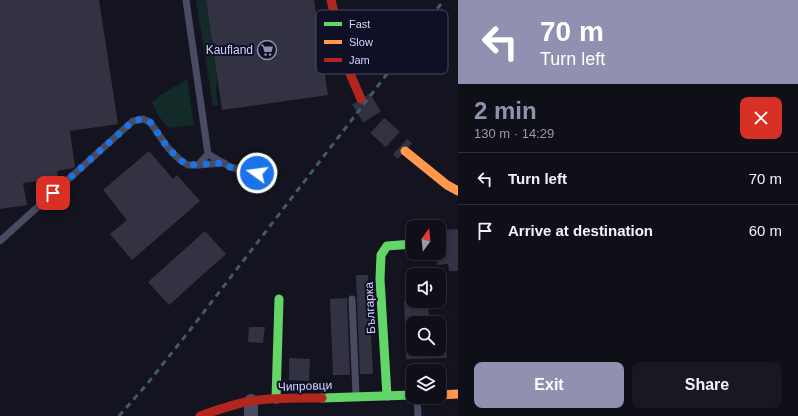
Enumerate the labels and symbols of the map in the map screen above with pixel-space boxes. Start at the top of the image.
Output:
legend [316,10,448,74]
text: Fast [349,18,370,30]
text: Slow [349,36,373,48]
supermarket icon: Kaufland [256,39,278,61]
place label: Kaufland [206,43,253,57]
text: Jam [349,54,370,66]
position arrow [236,152,278,194]
pin [36,176,70,210]
north arrow [406,220,446,260]
street label: Българка [362,281,378,334]
street label: Чипровци [278,378,332,394]

